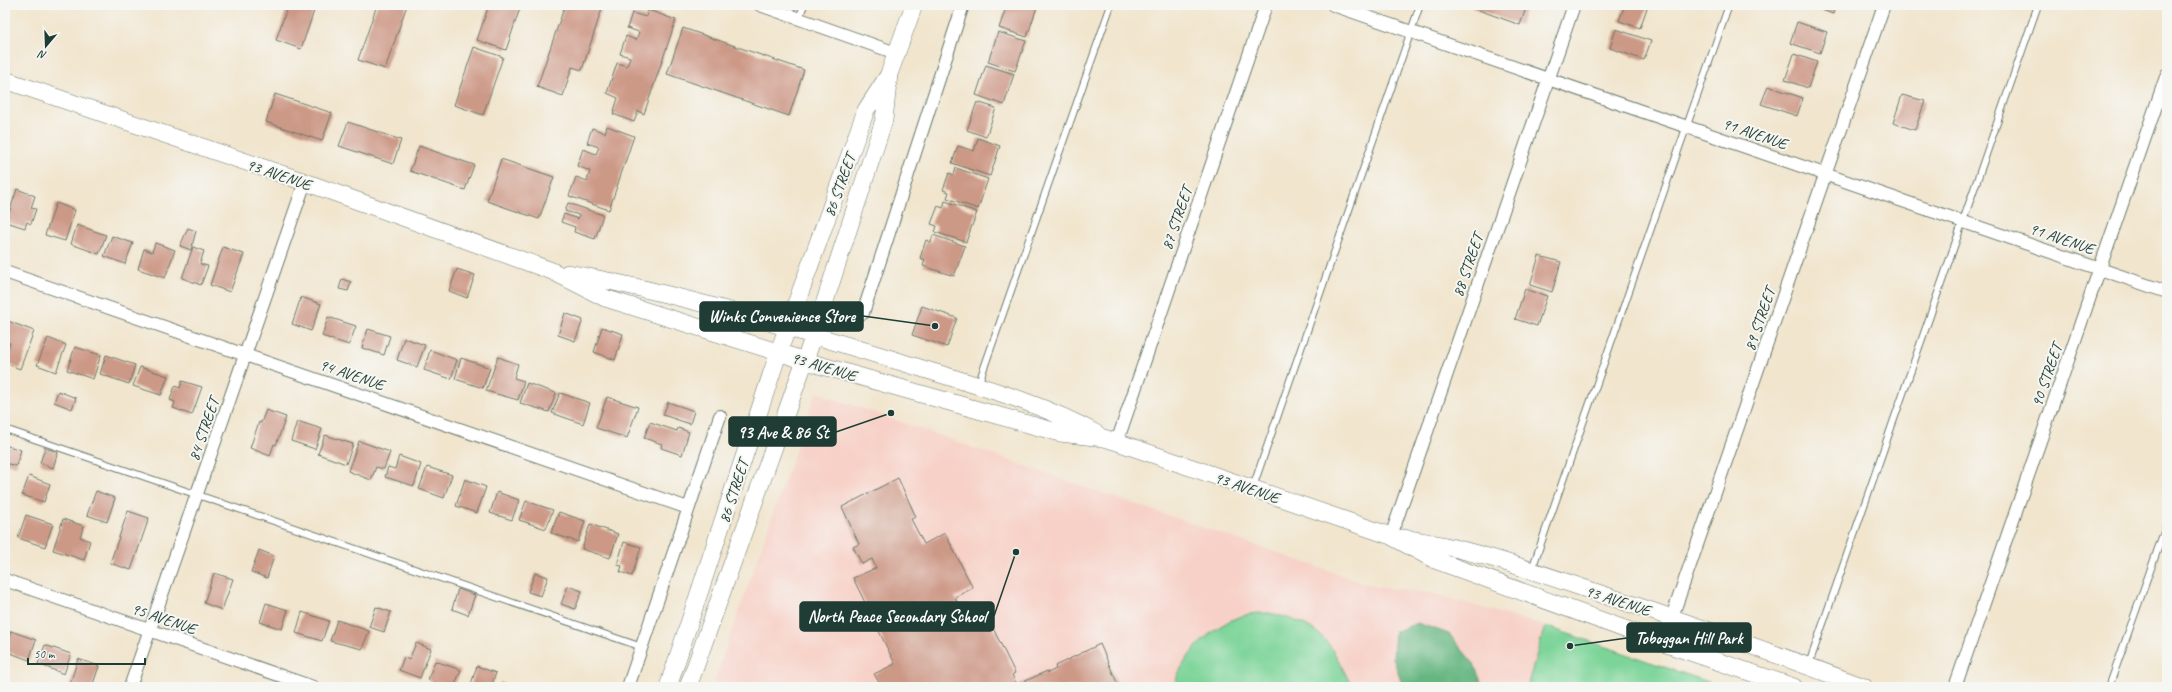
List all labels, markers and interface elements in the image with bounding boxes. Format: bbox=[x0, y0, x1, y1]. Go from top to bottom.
north arrow bbox=[26, 26, 66, 66]
text: N bbox=[35, 47, 48, 63]
street label: 91 AVENUE bbox=[1720, 114, 1792, 155]
street label: 86 STREET bbox=[819, 148, 862, 220]
street label: 93 AVENUE bbox=[244, 155, 316, 196]
street label: 87 STREET bbox=[1157, 181, 1198, 253]
street label: 91 AVENUE bbox=[2027, 219, 2099, 260]
street label: 88 STREET bbox=[1448, 228, 1489, 300]
street label: 89 STREET bbox=[1740, 282, 1781, 354]
callout: Winks Convenience Store bbox=[700, 302, 863, 331]
text: Winks Convenience Store bbox=[709, 306, 857, 327]
street label: 90 STREET bbox=[2027, 338, 2068, 410]
street label: 93 AVENUE bbox=[789, 348, 861, 387]
street label: 94 AVENUE bbox=[317, 355, 389, 396]
street label: 84 STREET bbox=[184, 392, 225, 464]
callout: 93 Ave & 86 St bbox=[729, 417, 836, 446]
text: 93 Ave & 86 St bbox=[737, 422, 831, 443]
street label: 86 STREET bbox=[714, 454, 755, 526]
street label: 93 AVENUE bbox=[1212, 468, 1284, 509]
street label: 93 AVENUE bbox=[1583, 581, 1655, 622]
street label: 95 AVENUE bbox=[129, 599, 201, 640]
callout: North Peace Secondary School bbox=[800, 602, 994, 631]
text: North Peace Secondary School bbox=[808, 606, 989, 627]
callout: Toboggan Hill Park bbox=[1627, 623, 1751, 652]
text: Toboggan Hill Park bbox=[1635, 628, 1744, 649]
scale bar bbox=[28, 640, 145, 666]
text: 50 m bbox=[34, 646, 56, 662]

